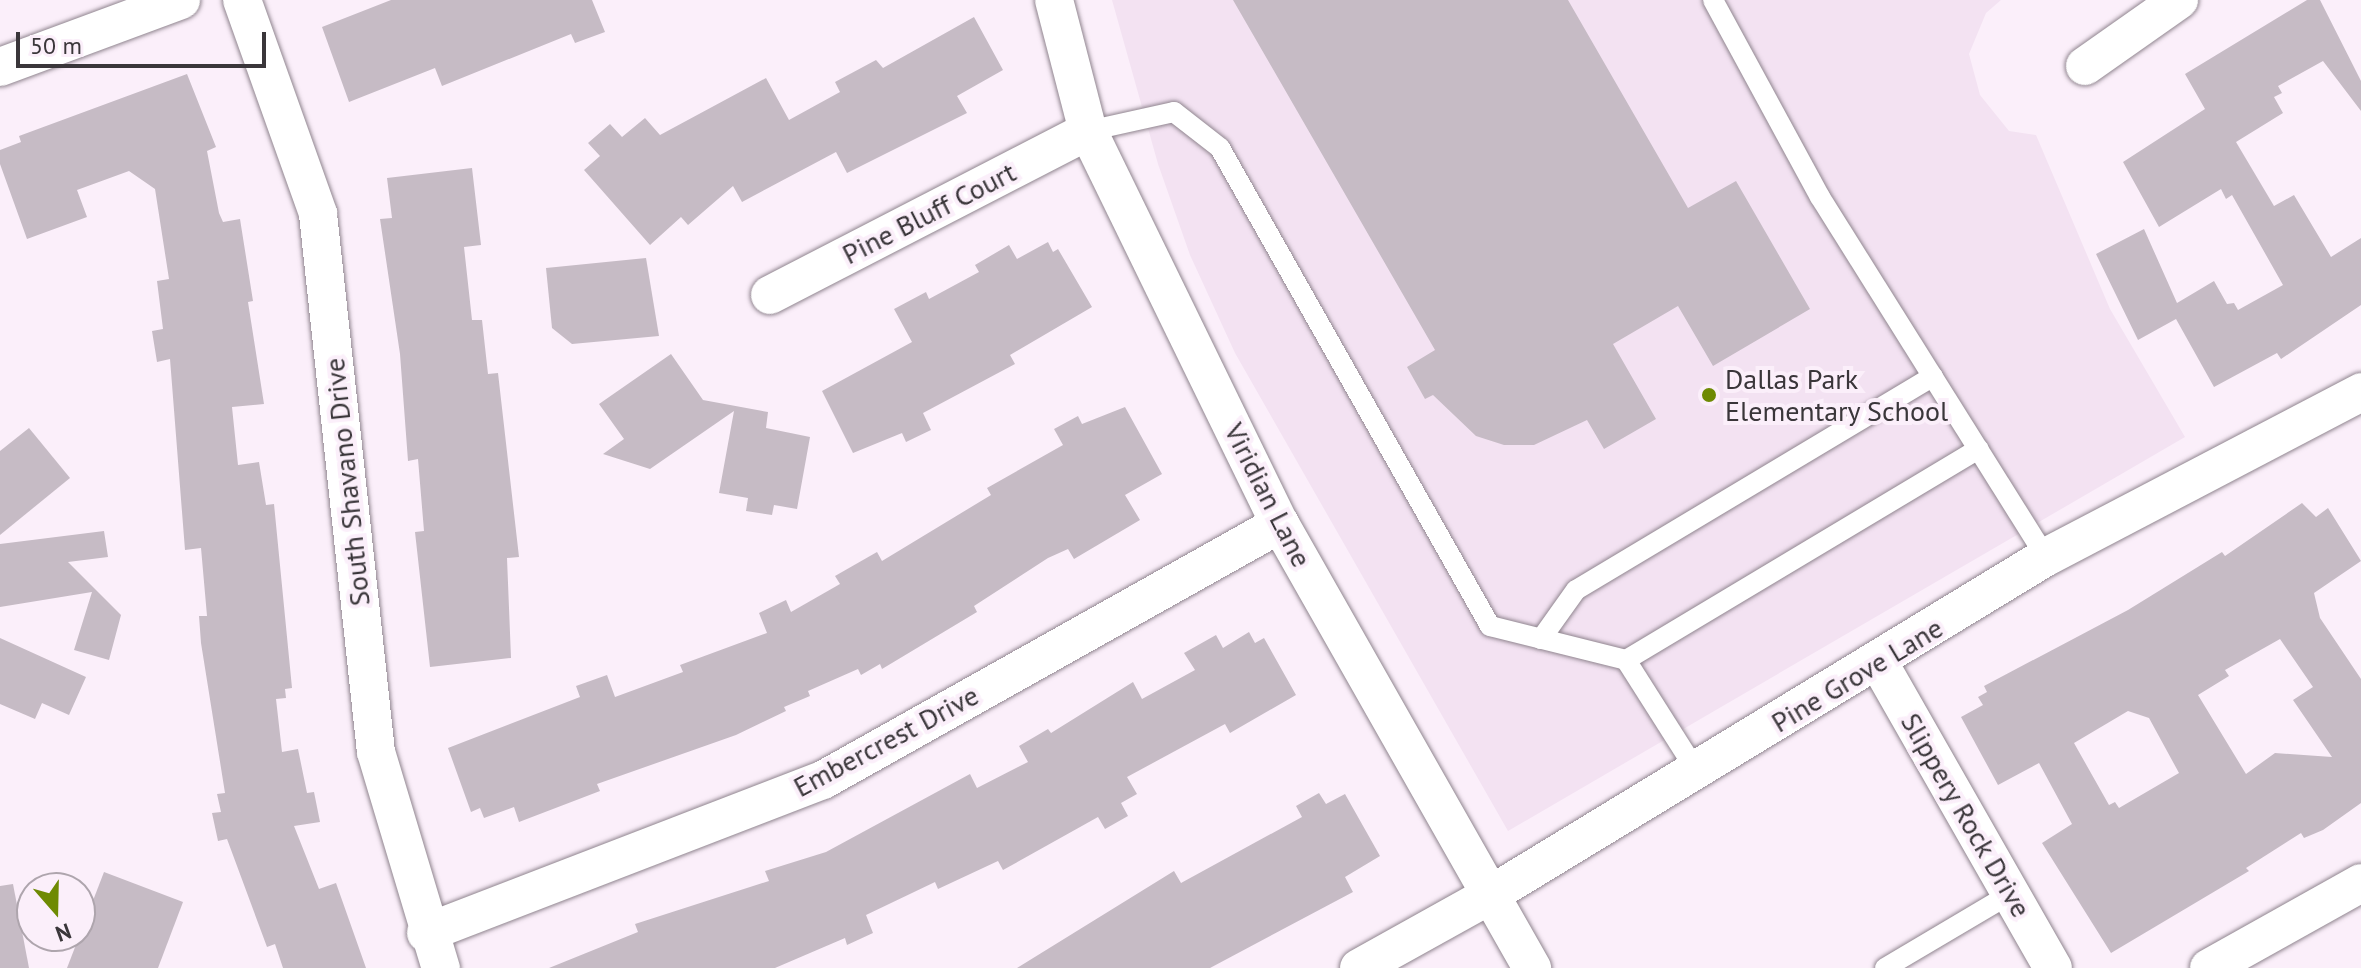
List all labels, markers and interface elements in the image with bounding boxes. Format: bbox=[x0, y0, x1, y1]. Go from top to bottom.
scale bar bbox=[20, 16, 270, 66]
text: 50 m bbox=[30, 30, 82, 61]
street label: Pine Bluff Court bbox=[837, 155, 1021, 271]
street label: South Shavano Drive bbox=[317, 356, 377, 608]
place label: Dallas Park Elementary School bbox=[1725, 362, 1949, 428]
marker: Dallas Park Elementary School bbox=[1700, 386, 1718, 404]
street label: Viridian Lane bbox=[1217, 417, 1319, 573]
street label: Pine Grove Lane bbox=[1765, 611, 1949, 739]
street label: Embercrest Drive bbox=[788, 678, 984, 804]
street label: Slippery Rock Drive bbox=[1894, 706, 2038, 924]
north arrow bbox=[16, 872, 96, 952]
text: N bbox=[52, 917, 75, 948]

